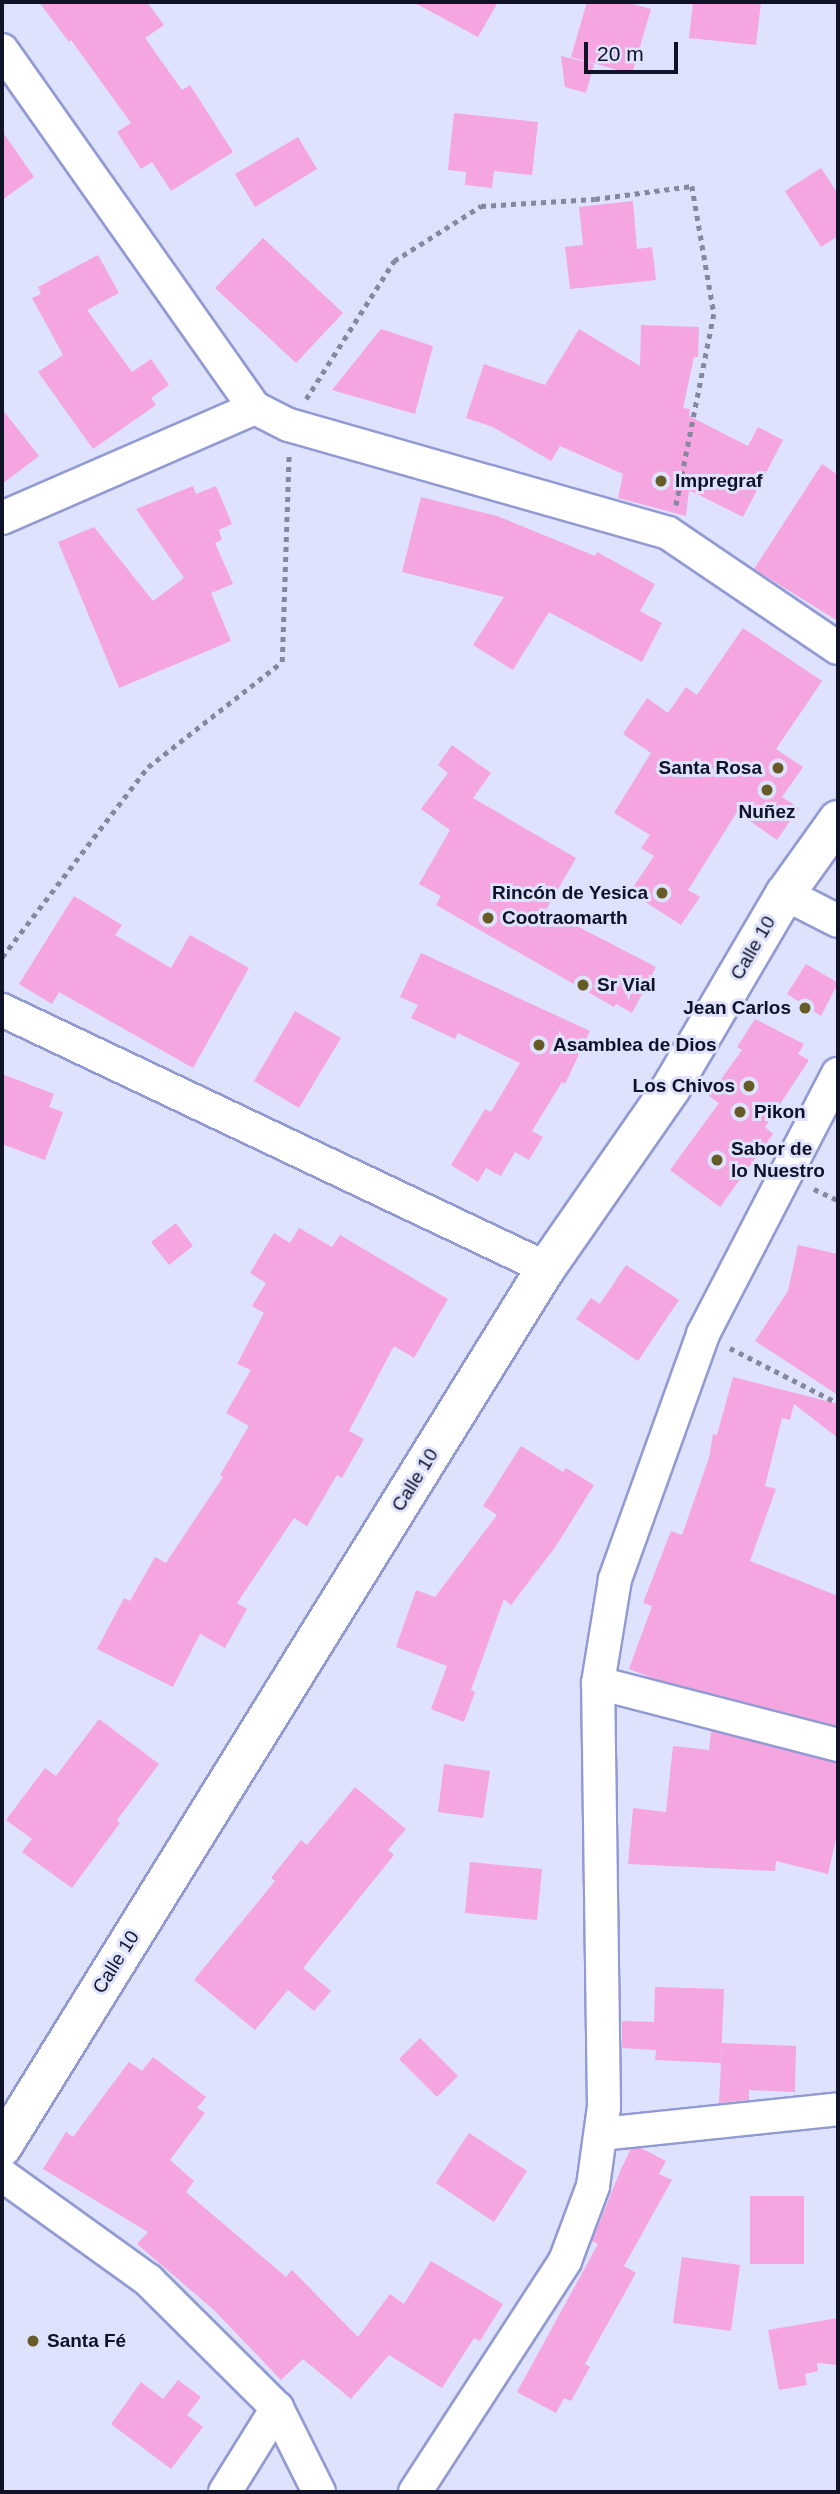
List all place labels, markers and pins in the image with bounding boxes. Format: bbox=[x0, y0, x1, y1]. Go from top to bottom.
place label: Impregraf bbox=[675, 470, 763, 492]
marker: Impregraf bbox=[653, 473, 669, 489]
place label: Santa Rosa bbox=[659, 757, 762, 779]
marker: Santa Rosa bbox=[768, 758, 788, 778]
marker: Nuñez bbox=[759, 782, 775, 798]
place label: Nuñez bbox=[738, 801, 796, 823]
place label: Rincón de Yesica bbox=[492, 882, 648, 904]
marker: Rincón de Yesica bbox=[654, 885, 670, 901]
place label: Cootraomarth bbox=[502, 907, 628, 929]
marker: Cootraomarth bbox=[480, 910, 496, 926]
place label: Sr Vial bbox=[597, 974, 656, 996]
marker: Sr Vial bbox=[575, 977, 591, 993]
place label: Jean Carlos bbox=[683, 997, 791, 1019]
marker: Jean Carlos bbox=[797, 1000, 813, 1016]
place label: Asamblea de Dios bbox=[553, 1034, 717, 1056]
marker: Asamblea de Dios bbox=[531, 1037, 547, 1053]
place label: Los Chivos bbox=[633, 1075, 735, 1097]
marker: Los Chivos bbox=[741, 1078, 757, 1094]
place label: Pikon bbox=[754, 1101, 806, 1123]
marker: Pikon bbox=[732, 1104, 748, 1120]
place label: Sabor de lo Nuestro bbox=[731, 1138, 825, 1182]
marker: Sabor de lo Nuestro bbox=[709, 1152, 725, 1168]
place label: Santa Fé bbox=[47, 2330, 126, 2352]
marker: Santa Fé bbox=[25, 2333, 41, 2349]

